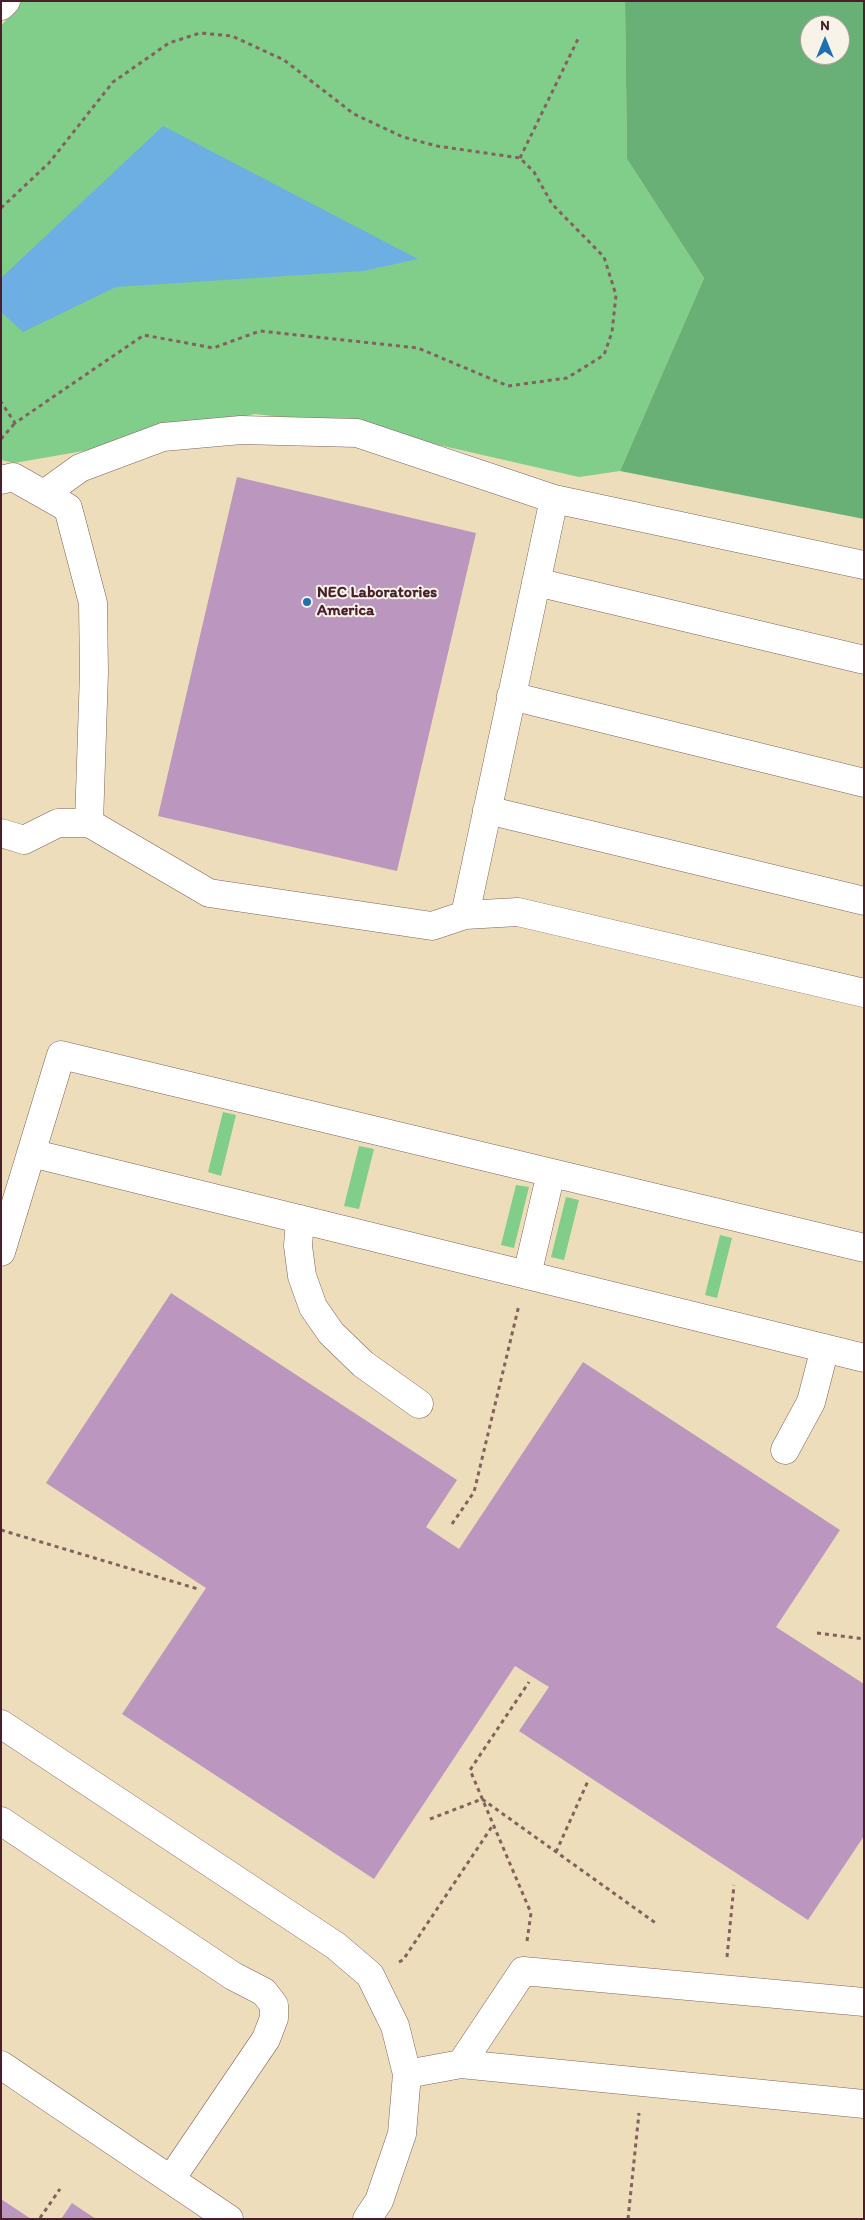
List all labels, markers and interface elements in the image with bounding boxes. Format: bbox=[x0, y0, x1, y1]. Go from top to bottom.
north arrow bbox=[800, 15, 850, 65]
text: N bbox=[820, 17, 830, 34]
place label: NEC Laboratories America bbox=[317, 583, 437, 621]
marker: NEC Laboratories America bbox=[301, 596, 313, 608]

